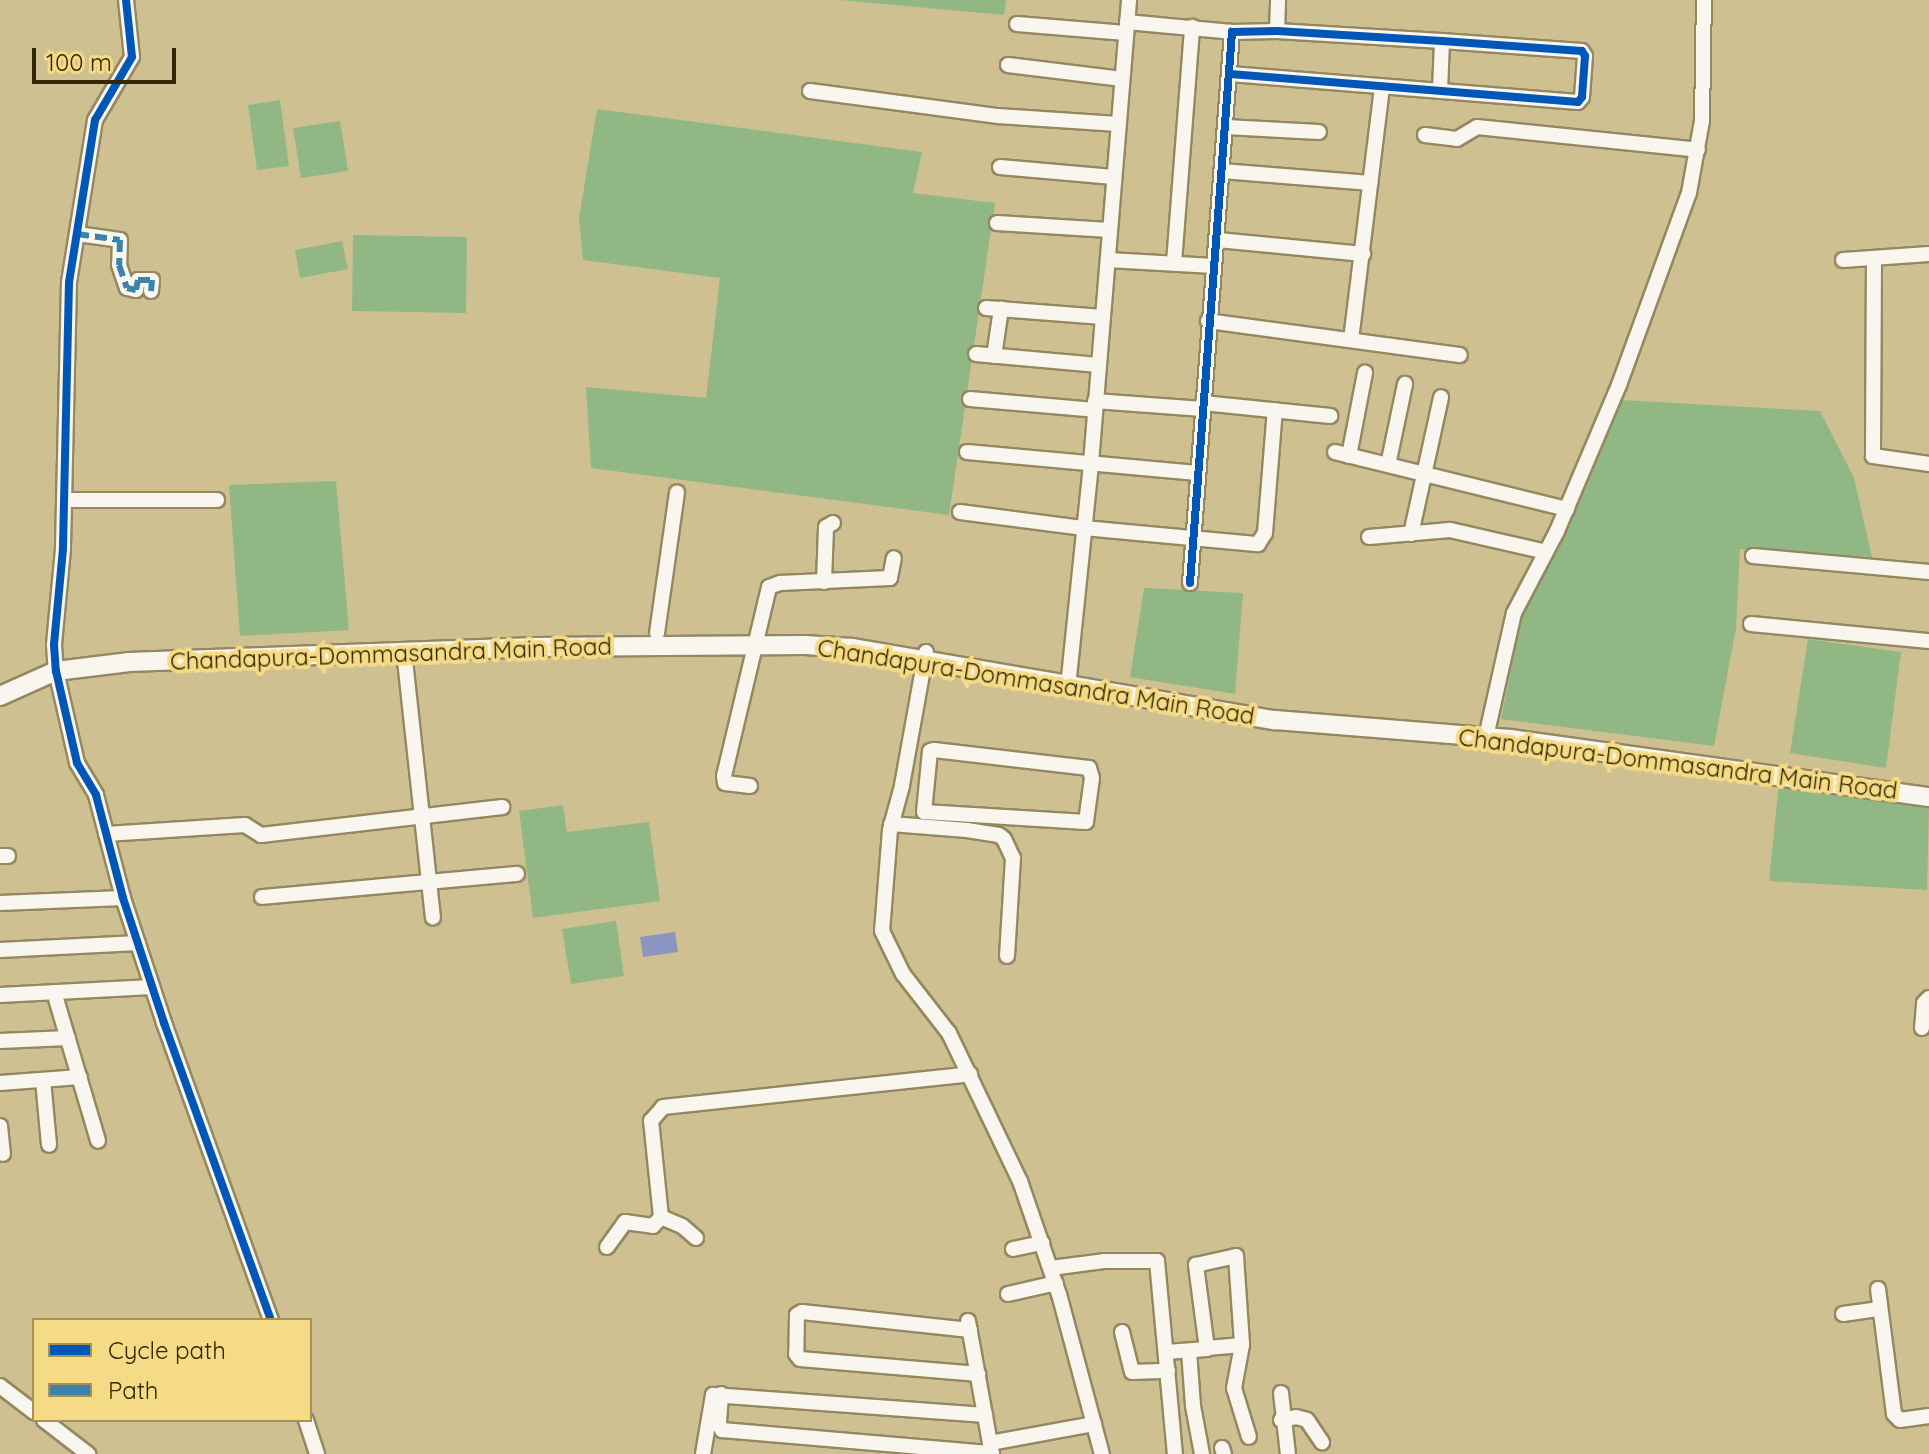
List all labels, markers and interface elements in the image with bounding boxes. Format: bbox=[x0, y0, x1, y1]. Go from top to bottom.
scale bar bbox=[36, 32, 180, 82]
text: 100 m bbox=[46, 47, 112, 77]
street label: Chandapura-Dommasandra Main Road bbox=[170, 632, 612, 676]
street label: Chandapura-Dommasandra Main Road bbox=[815, 633, 1257, 731]
street label: Chandapura-Dommasandra Main Road bbox=[1457, 723, 1899, 805]
legend bbox=[32, 1318, 312, 1422]
text: Cycle path bbox=[108, 1335, 226, 1365]
text: Path bbox=[108, 1375, 159, 1405]

